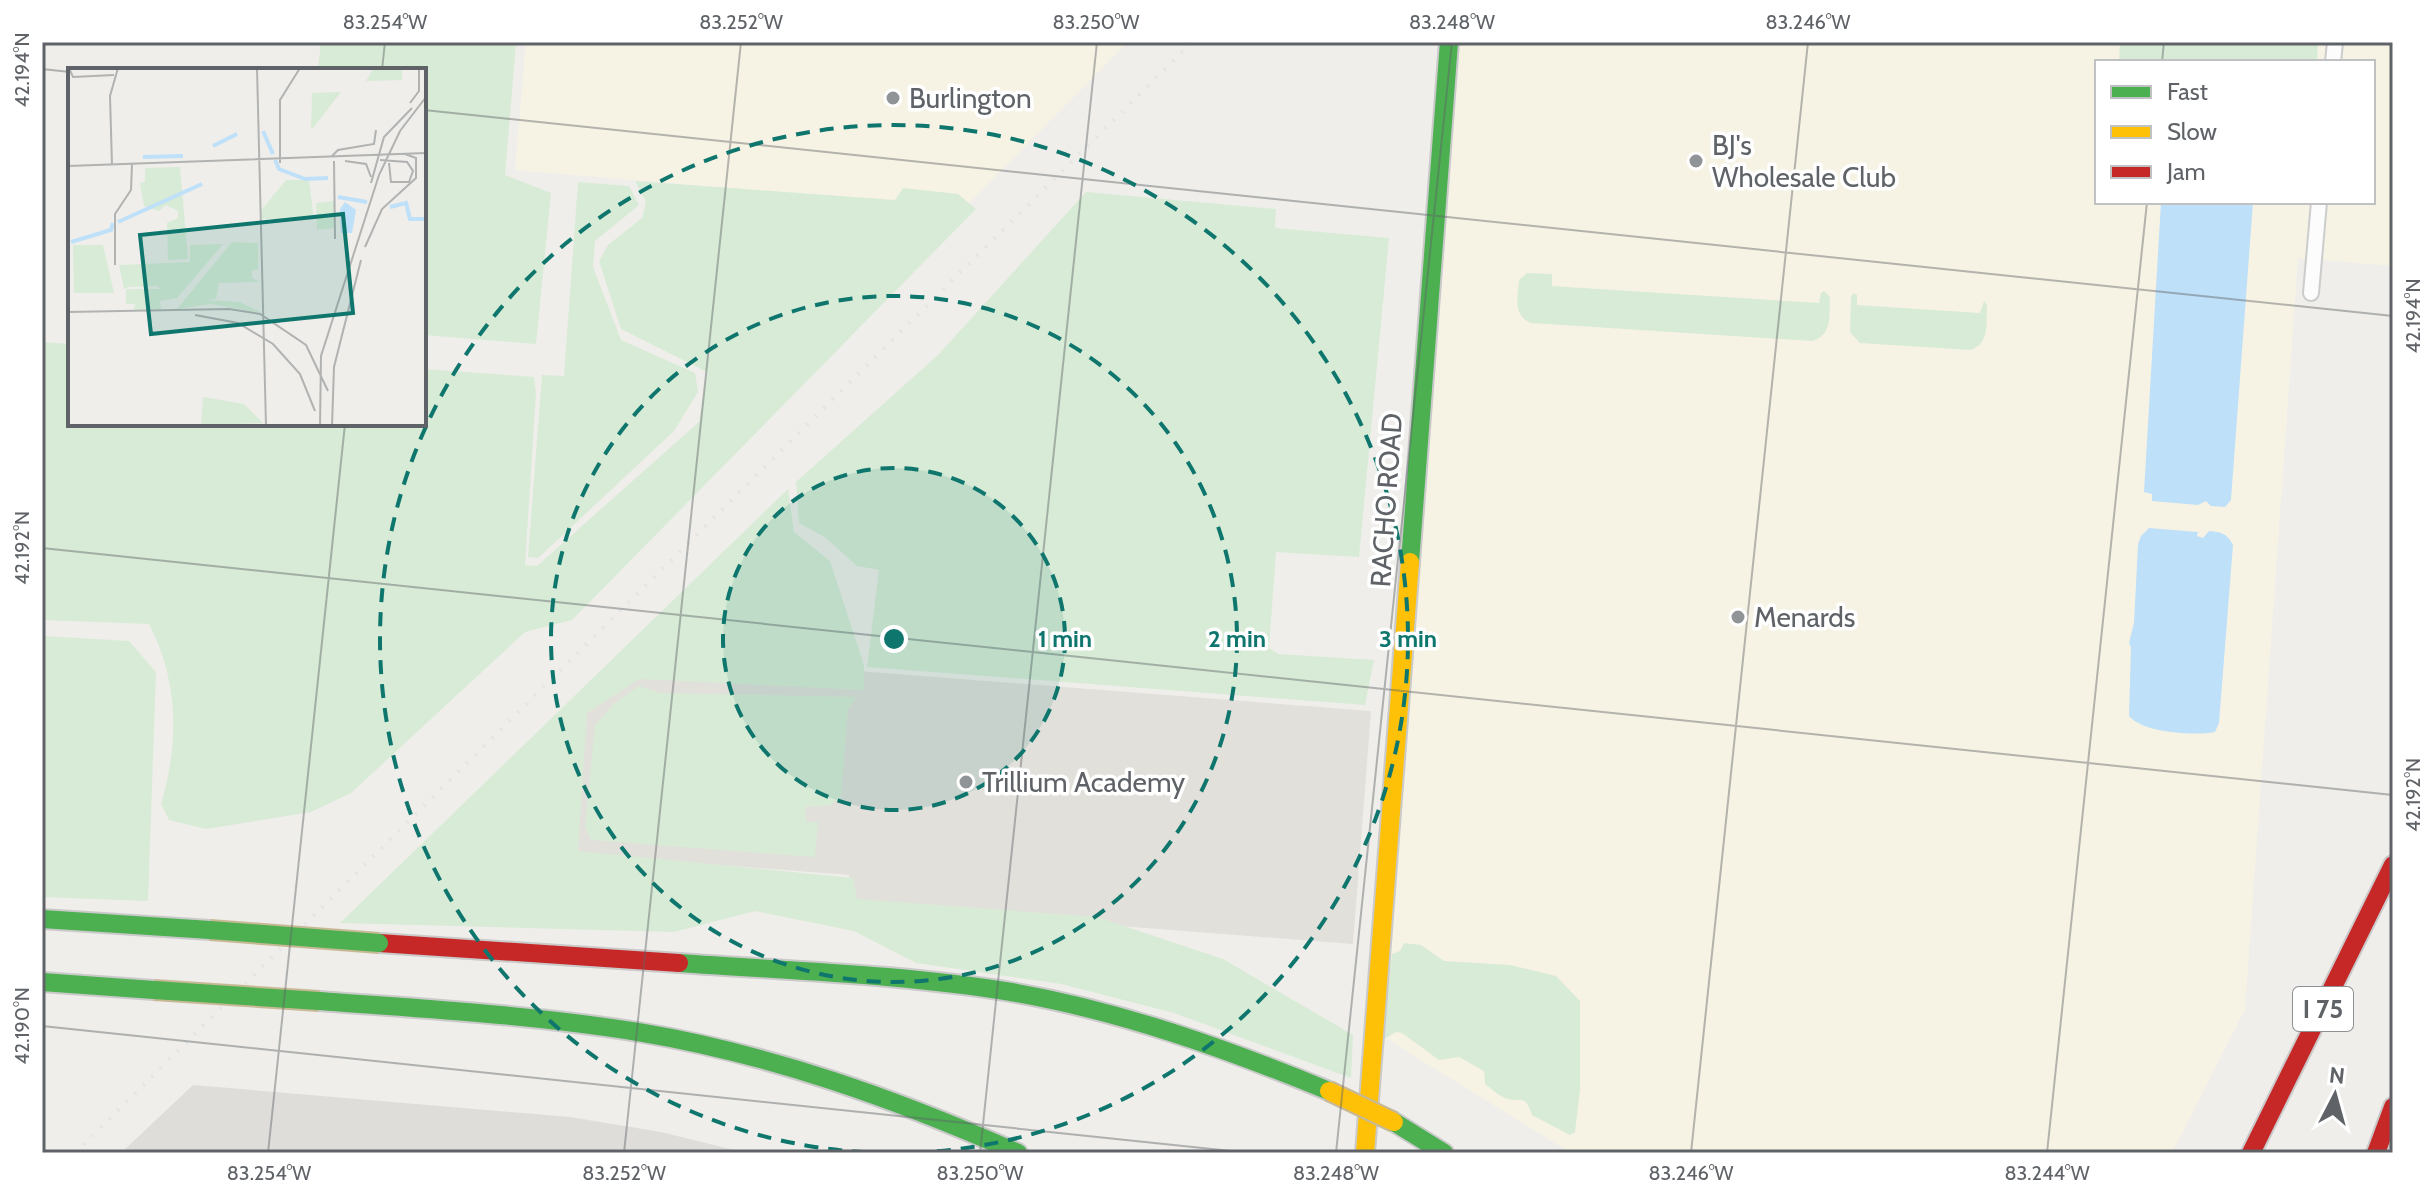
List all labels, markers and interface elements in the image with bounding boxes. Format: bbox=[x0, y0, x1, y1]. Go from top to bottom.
text: 83.254°W bbox=[343, 10, 427, 34]
text: 83.252°W bbox=[699, 10, 783, 34]
text: 83.250°W bbox=[1052, 10, 1140, 34]
text: 83.248°W bbox=[1409, 10, 1495, 34]
text: 83.246°W bbox=[1765, 10, 1851, 34]
text: 42.194°N bbox=[10, 32, 34, 108]
legend bbox=[2095, 60, 2375, 204]
inset map bbox=[68, 68, 426, 426]
text: Fast bbox=[2167, 77, 2208, 106]
place label: Burlington bbox=[909, 81, 1032, 115]
marker: Burlington bbox=[884, 89, 902, 107]
text: Slow bbox=[2167, 117, 2217, 146]
place label: BJ's Wholesale Club bbox=[1712, 128, 1896, 194]
marker: BJ's Wholesale Club bbox=[1687, 152, 1705, 170]
text: Jam bbox=[2166, 157, 2205, 186]
text: 42.194°N bbox=[2401, 278, 2425, 354]
street label: RACHO ROAD bbox=[1363, 412, 1409, 588]
text: 42.192°N bbox=[10, 511, 34, 585]
place label: Menards bbox=[1754, 600, 1855, 634]
marker: Menards bbox=[1729, 608, 1747, 626]
text: 1 min bbox=[1038, 624, 1092, 653]
text: 2 min bbox=[1208, 624, 1266, 653]
text: 3 min bbox=[1379, 624, 1437, 653]
centre of rings bbox=[880, 625, 908, 653]
text: 42.192°N bbox=[2401, 758, 2425, 832]
place label: Trillium Academy bbox=[982, 765, 1185, 799]
marker: Trillium Academy bbox=[957, 773, 975, 791]
text: 42.190°N bbox=[10, 987, 34, 1065]
road number: I 75 bbox=[2293, 987, 2353, 1031]
north arrow bbox=[2295, 1055, 2375, 1135]
text: N bbox=[2328, 1061, 2346, 1090]
text: 83.254°W bbox=[227, 1161, 311, 1185]
text: 83.252°W bbox=[582, 1161, 666, 1185]
text: 83.250°W bbox=[936, 1161, 1024, 1185]
text: 83.248°W bbox=[1293, 1161, 1379, 1185]
text: 83.246°W bbox=[1648, 1161, 1734, 1185]
text: 83.244°W bbox=[2004, 1161, 2090, 1185]

